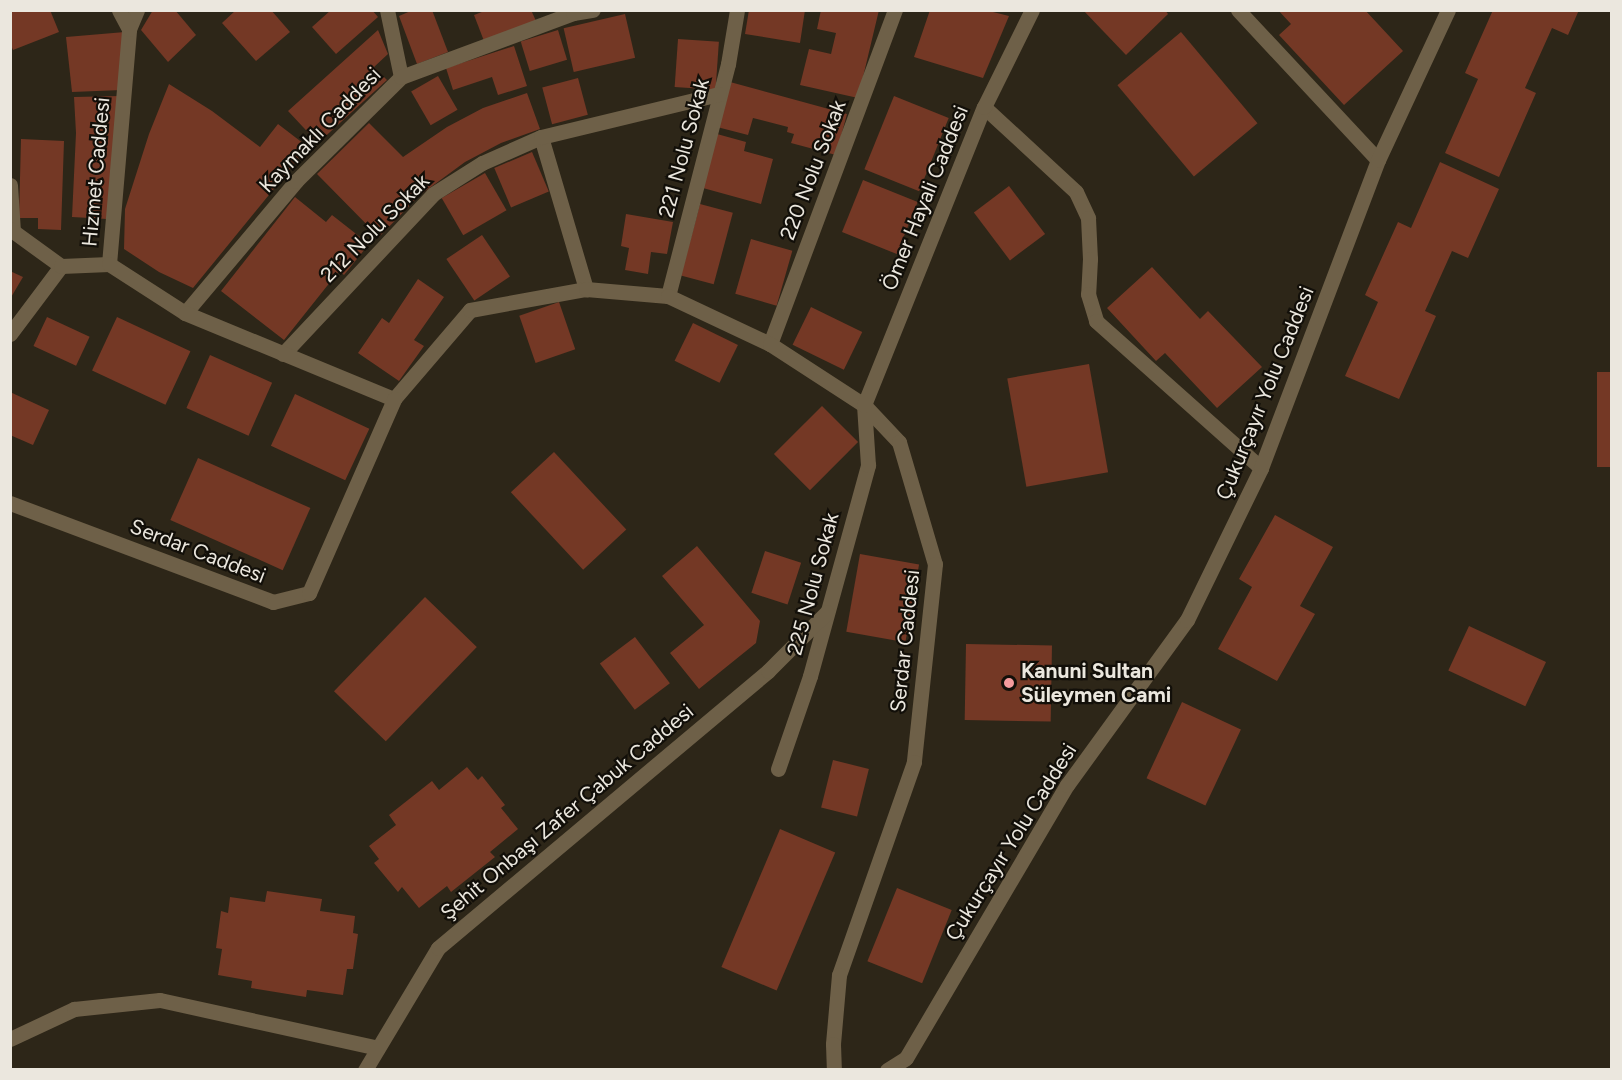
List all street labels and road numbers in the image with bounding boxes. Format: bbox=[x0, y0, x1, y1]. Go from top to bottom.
street label: Kaymaklı Caddesi bbox=[254, 62, 386, 198]
street label: 221 Nolu Sokak bbox=[653, 76, 715, 220]
street label: Hizmet Caddesi bbox=[77, 96, 115, 248]
street label: 220 Nolu Sokak bbox=[775, 96, 851, 244]
street label: Ömer Hayali Caddesi bbox=[876, 102, 974, 294]
street label: 212 Nolu Sokak bbox=[315, 168, 435, 288]
street label: Çukurçayır Yolu Caddesi bbox=[1211, 283, 1319, 503]
street label: 225 Nolu Sokak bbox=[782, 510, 844, 658]
street label: Serdar Caddesi bbox=[127, 514, 269, 588]
street label: Serdar Caddesi bbox=[885, 568, 925, 714]
street label: Şehit Onbaşı Zafer Çabuk Caddesi bbox=[435, 699, 699, 925]
street label: Çukurçayır Yolu Caddesi bbox=[940, 739, 1082, 945]

